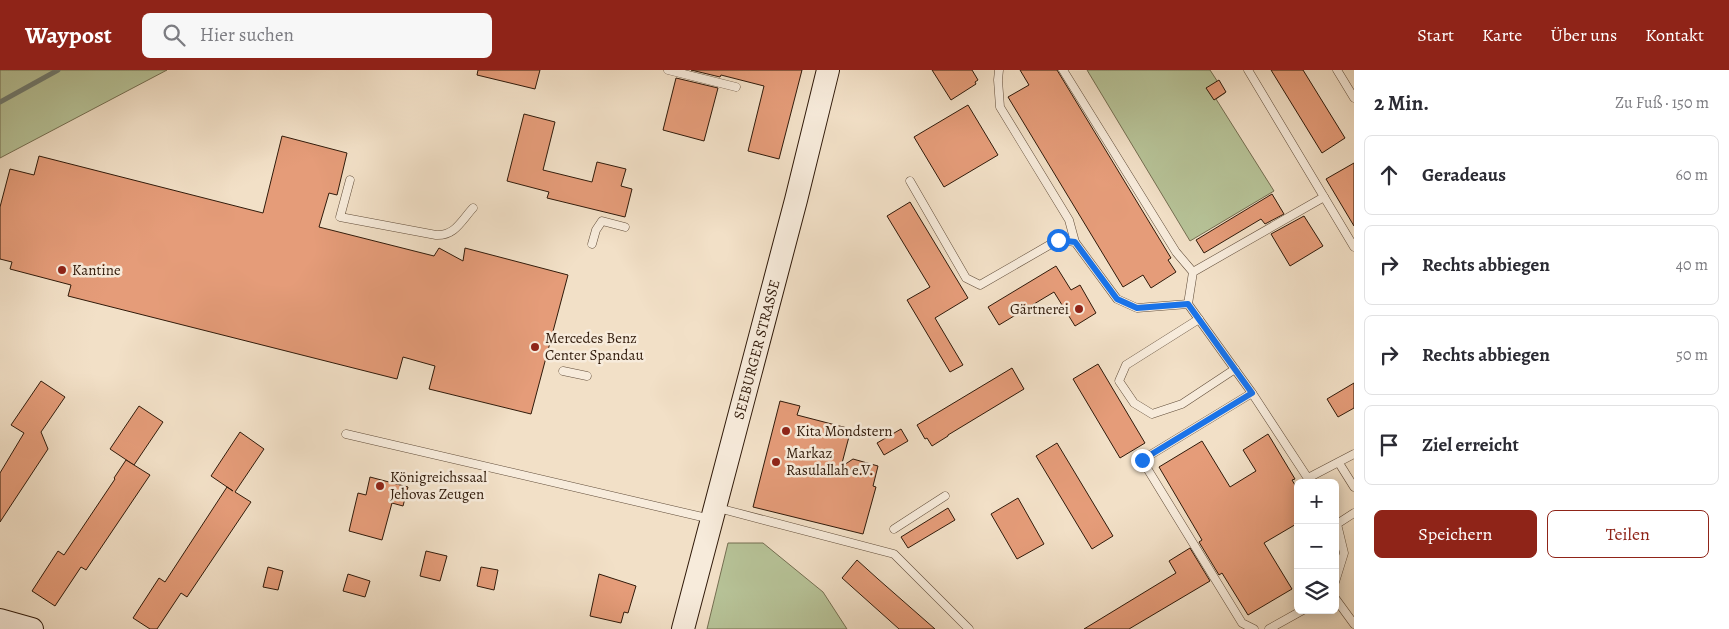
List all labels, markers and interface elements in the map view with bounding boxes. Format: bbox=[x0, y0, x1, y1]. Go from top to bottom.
search box bbox=[142, 13, 492, 58]
text: Waypost bbox=[25, 19, 112, 51]
icon: search bbox=[160, 21, 188, 49]
text: Hier suchen bbox=[200, 22, 294, 48]
text: Start bbox=[1417, 23, 1454, 47]
text: Karte bbox=[1482, 23, 1522, 47]
text: Über uns bbox=[1550, 23, 1617, 47]
text: Kontakt bbox=[1645, 23, 1704, 47]
text: 2 Min. bbox=[1374, 89, 1429, 117]
text: Zu Fuß · 150 m bbox=[1615, 92, 1709, 114]
icon: ahead bbox=[1375, 161, 1403, 189]
text: Geradeaus bbox=[1422, 162, 1506, 188]
text: 60 m bbox=[1676, 164, 1708, 186]
route start bbox=[1047, 229, 1070, 252]
icon: right bbox=[1375, 251, 1403, 279]
text: Rechts abbiegen bbox=[1422, 252, 1550, 278]
text: 40 m bbox=[1676, 254, 1708, 276]
place label: Kantine bbox=[72, 260, 121, 280]
marker: Kantine bbox=[56, 264, 68, 276]
street label: SEEBURGER STRASSE bbox=[729, 277, 785, 422]
place label: Gärtnerei bbox=[1010, 299, 1069, 319]
marker: Gärtnerei bbox=[1073, 303, 1085, 315]
place label: Mercedes Benz Center Spandau bbox=[545, 328, 645, 365]
marker: Mercedes Benz Center Spandau bbox=[529, 341, 541, 353]
icon: right bbox=[1375, 341, 1403, 369]
text: Rechts abbiegen bbox=[1422, 342, 1550, 368]
text: 50 m bbox=[1676, 344, 1708, 366]
place label: Kita Mondstern bbox=[796, 421, 892, 441]
marker: Kita Mondstern bbox=[780, 425, 792, 437]
icon: arrive bbox=[1375, 431, 1403, 459]
text: Ziel erreicht bbox=[1422, 432, 1519, 458]
place label: Markaz Rasulallah e.V. bbox=[786, 443, 874, 480]
route end bbox=[1131, 449, 1154, 472]
marker: Markaz Rasulallah e.V. bbox=[770, 456, 782, 468]
place label: Königreichssaal Jehovas Zeugen bbox=[390, 467, 487, 504]
map controls bbox=[1294, 479, 1339, 614]
button: + bbox=[1294, 479, 1339, 524]
marker: Königreichssaal Jehovas Zeugen bbox=[374, 480, 386, 492]
button: Speichern bbox=[1374, 510, 1537, 558]
button: Teilen bbox=[1547, 510, 1709, 558]
button: − bbox=[1294, 524, 1339, 569]
button: layers bbox=[1294, 569, 1339, 614]

